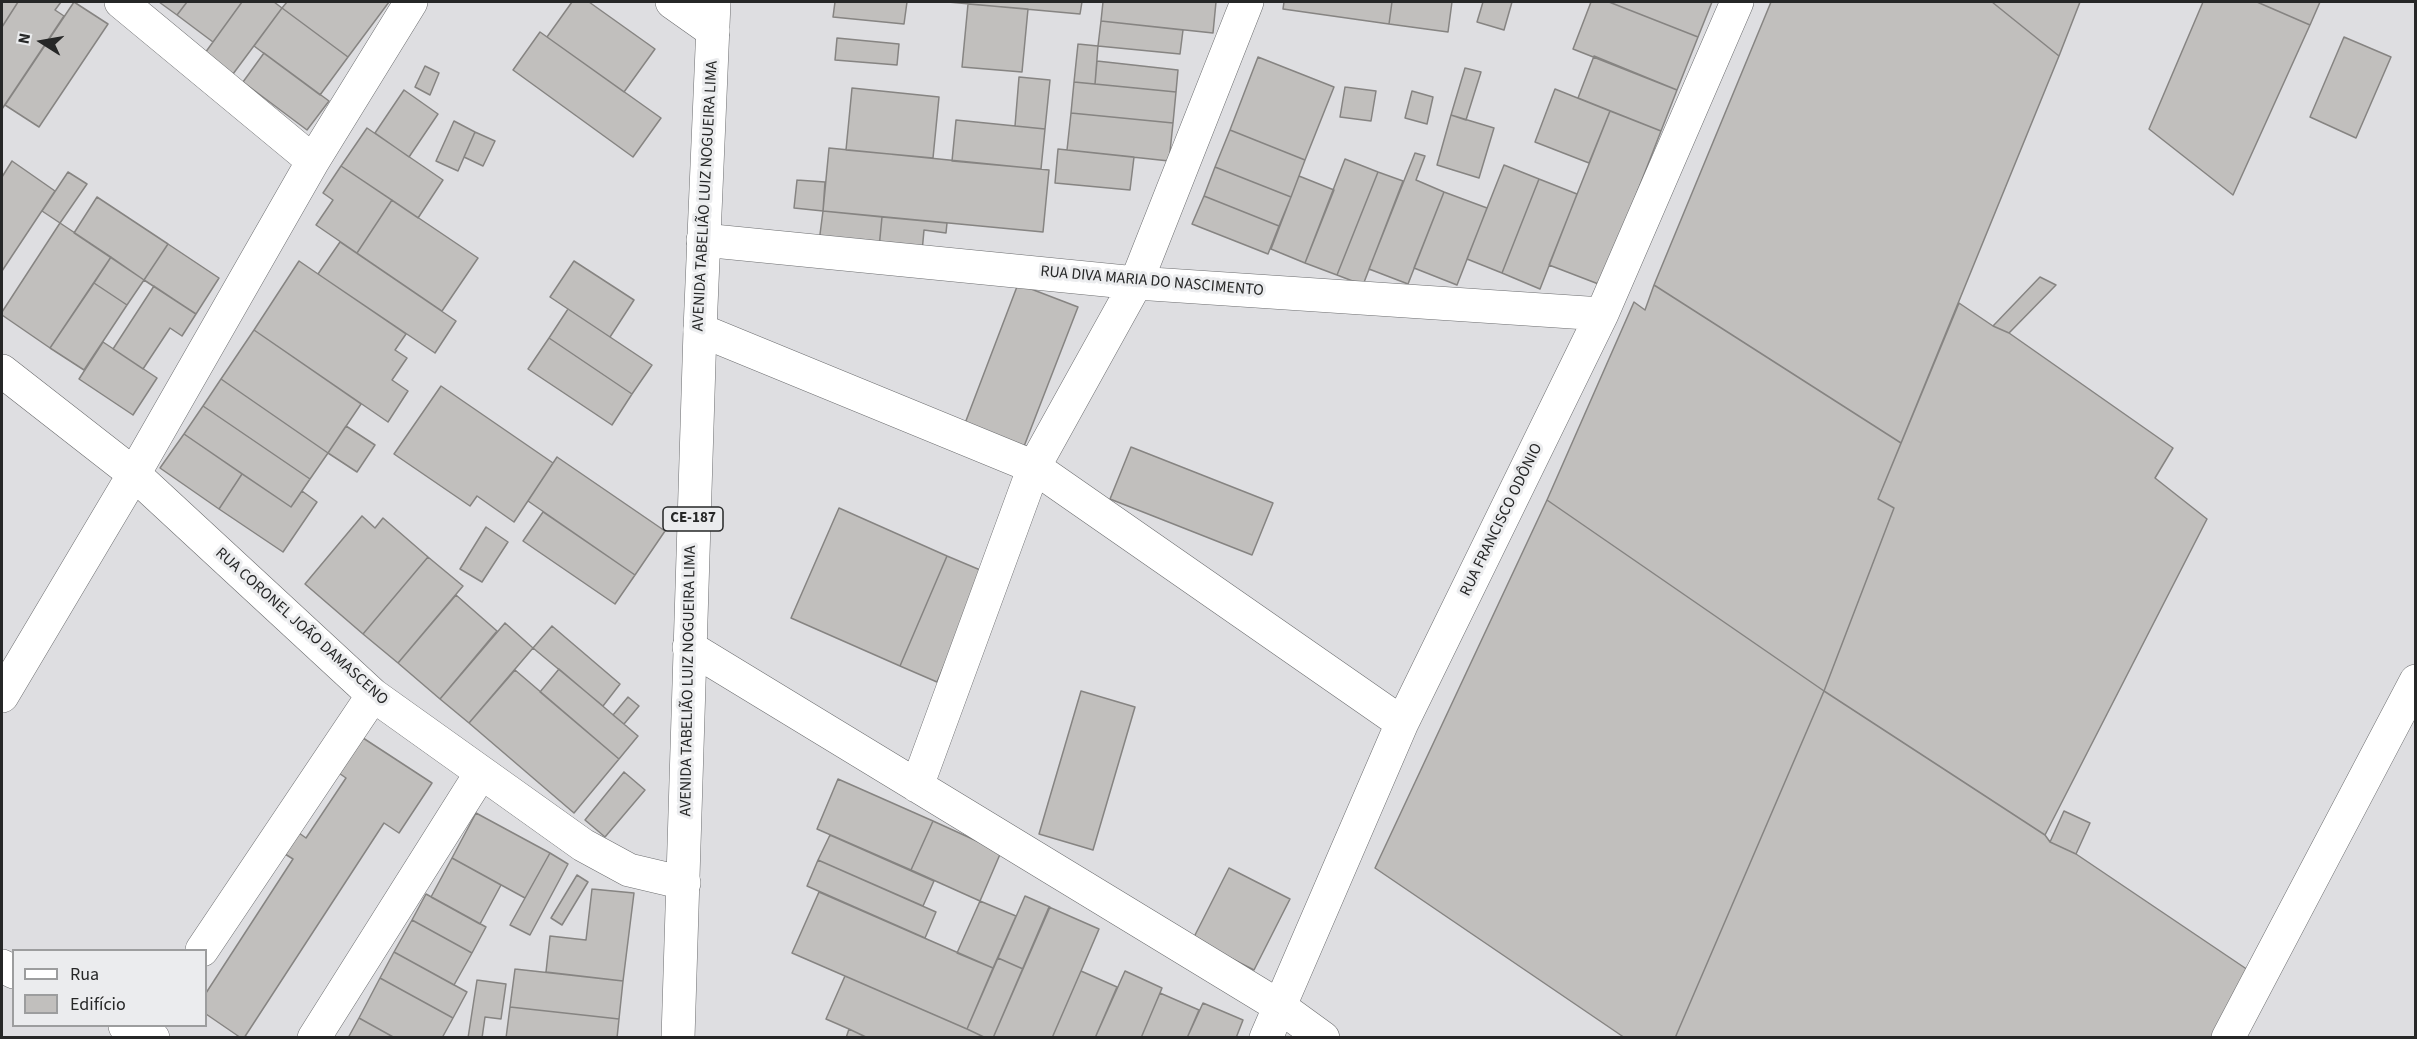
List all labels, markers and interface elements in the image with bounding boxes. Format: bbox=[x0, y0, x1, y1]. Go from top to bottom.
north arrow bbox=[12, 12, 72, 72]
text: N bbox=[13, 31, 36, 46]
street label: AVENIDA TABELIÃO LUIZ NOGUEIRA LIMA bbox=[689, 60, 723, 332]
street label: RUA DIVA MARIA DO NASCIMENTO bbox=[1039, 263, 1265, 301]
street label: RUA FRANCISCO ODÔNIO bbox=[1457, 440, 1547, 600]
road number: CE-187 bbox=[663, 507, 723, 531]
street label: RUA CORONEL JOÃO DAMASCENO bbox=[211, 544, 391, 710]
street label: AVENIDA TABELIÃO LUIZ NOGUEIRA LIMA bbox=[677, 545, 701, 817]
legend bbox=[12, 949, 207, 1027]
text: Rua bbox=[70, 962, 99, 987]
text: Edifício bbox=[70, 992, 126, 1017]

